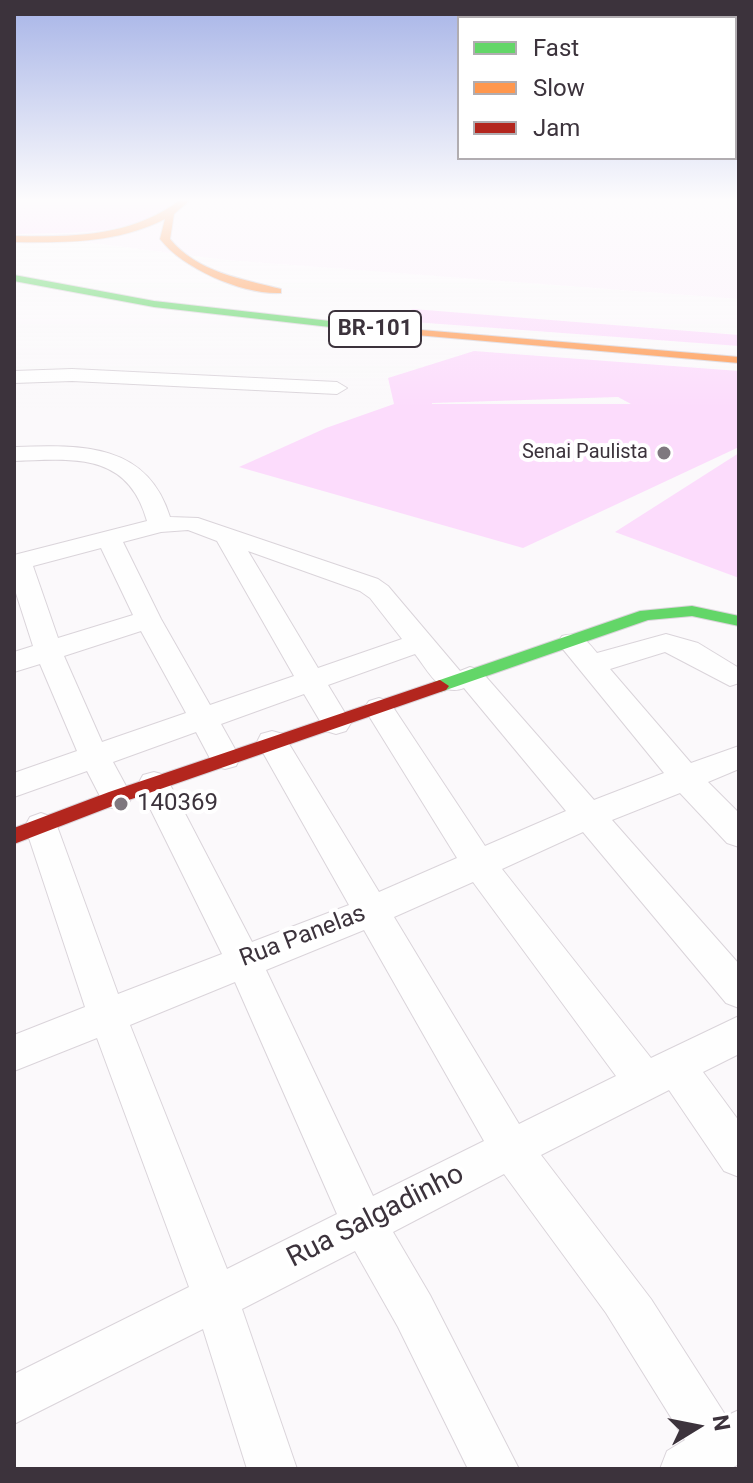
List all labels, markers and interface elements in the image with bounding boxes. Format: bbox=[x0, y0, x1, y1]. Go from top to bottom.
legend bbox=[457, 16, 737, 160]
text: Fast bbox=[533, 34, 579, 62]
text: Slow bbox=[533, 74, 585, 102]
text: Jam bbox=[533, 114, 580, 142]
road number: BR-101 bbox=[329, 311, 421, 347]
place label: Senai Paulista bbox=[522, 441, 648, 465]
marker: Senai Paulista bbox=[655, 444, 673, 462]
place label: 140369 bbox=[137, 790, 218, 818]
marker: 140369 bbox=[112, 795, 130, 813]
street label: Rua Panelas bbox=[236, 900, 370, 974]
street label: Rua Salgadinho bbox=[282, 1158, 470, 1276]
north arrow bbox=[657, 1387, 737, 1467]
text: N bbox=[707, 1413, 735, 1433]

